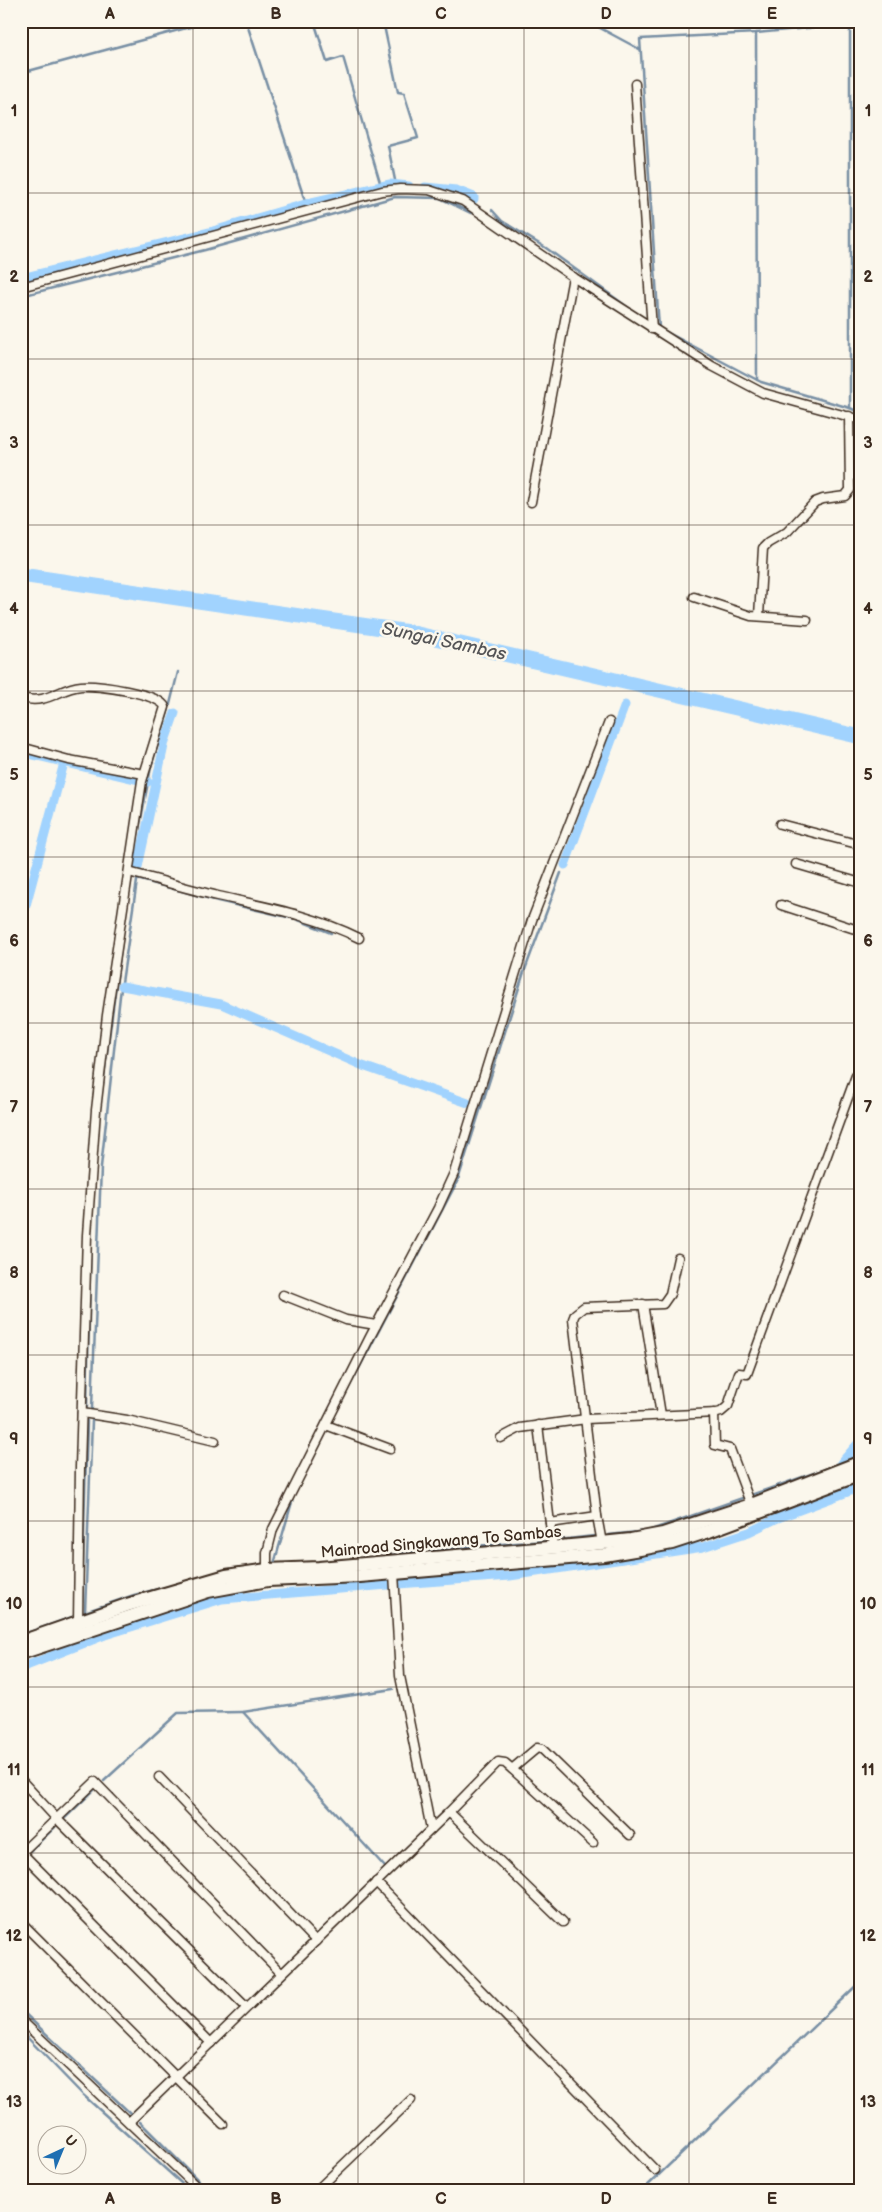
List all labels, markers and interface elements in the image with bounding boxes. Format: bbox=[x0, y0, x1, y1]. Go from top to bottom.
text: A bbox=[104, 5, 115, 24]
text: B bbox=[270, 5, 282, 24]
text: C bbox=[435, 5, 447, 24]
text: D bbox=[600, 5, 612, 24]
text: E bbox=[767, 5, 777, 24]
text: 1 bbox=[11, 102, 17, 121]
text: 1 bbox=[865, 102, 871, 121]
text: 2 bbox=[9, 268, 19, 287]
text: 2 bbox=[863, 268, 873, 287]
text: 3 bbox=[9, 434, 19, 453]
text: 3 bbox=[863, 434, 873, 453]
text: 4 bbox=[9, 600, 19, 619]
text: 4 bbox=[863, 600, 873, 619]
water label: Sungai Sambas bbox=[380, 618, 508, 665]
text: 5 bbox=[9, 766, 19, 785]
text: 5 bbox=[863, 766, 873, 785]
text: 6 bbox=[9, 932, 19, 951]
text: 6 bbox=[863, 932, 873, 951]
text: 7 bbox=[10, 1098, 19, 1117]
text: 7 bbox=[864, 1098, 873, 1117]
text: 8 bbox=[9, 1264, 19, 1283]
text: 8 bbox=[863, 1264, 873, 1283]
text: 9 bbox=[9, 1430, 19, 1449]
text: 9 bbox=[863, 1430, 873, 1449]
street label: Mainroad Singkawang To Sambas bbox=[320, 1522, 562, 1562]
text: 10 bbox=[6, 1595, 22, 1614]
text: 10 bbox=[860, 1595, 876, 1614]
text: 11 bbox=[7, 1761, 21, 1780]
text: 11 bbox=[861, 1761, 875, 1780]
text: 12 bbox=[6, 1927, 23, 1946]
text: 12 bbox=[860, 1927, 877, 1946]
text: 13 bbox=[6, 2093, 22, 2112]
text: 13 bbox=[860, 2093, 876, 2112]
north arrow bbox=[38, 2124, 88, 2174]
text: U bbox=[61, 2131, 80, 2151]
text: A bbox=[104, 2190, 115, 2209]
text: B bbox=[270, 2190, 282, 2209]
text: C bbox=[435, 2190, 447, 2209]
text: D bbox=[600, 2190, 612, 2209]
text: E bbox=[767, 2190, 777, 2209]

